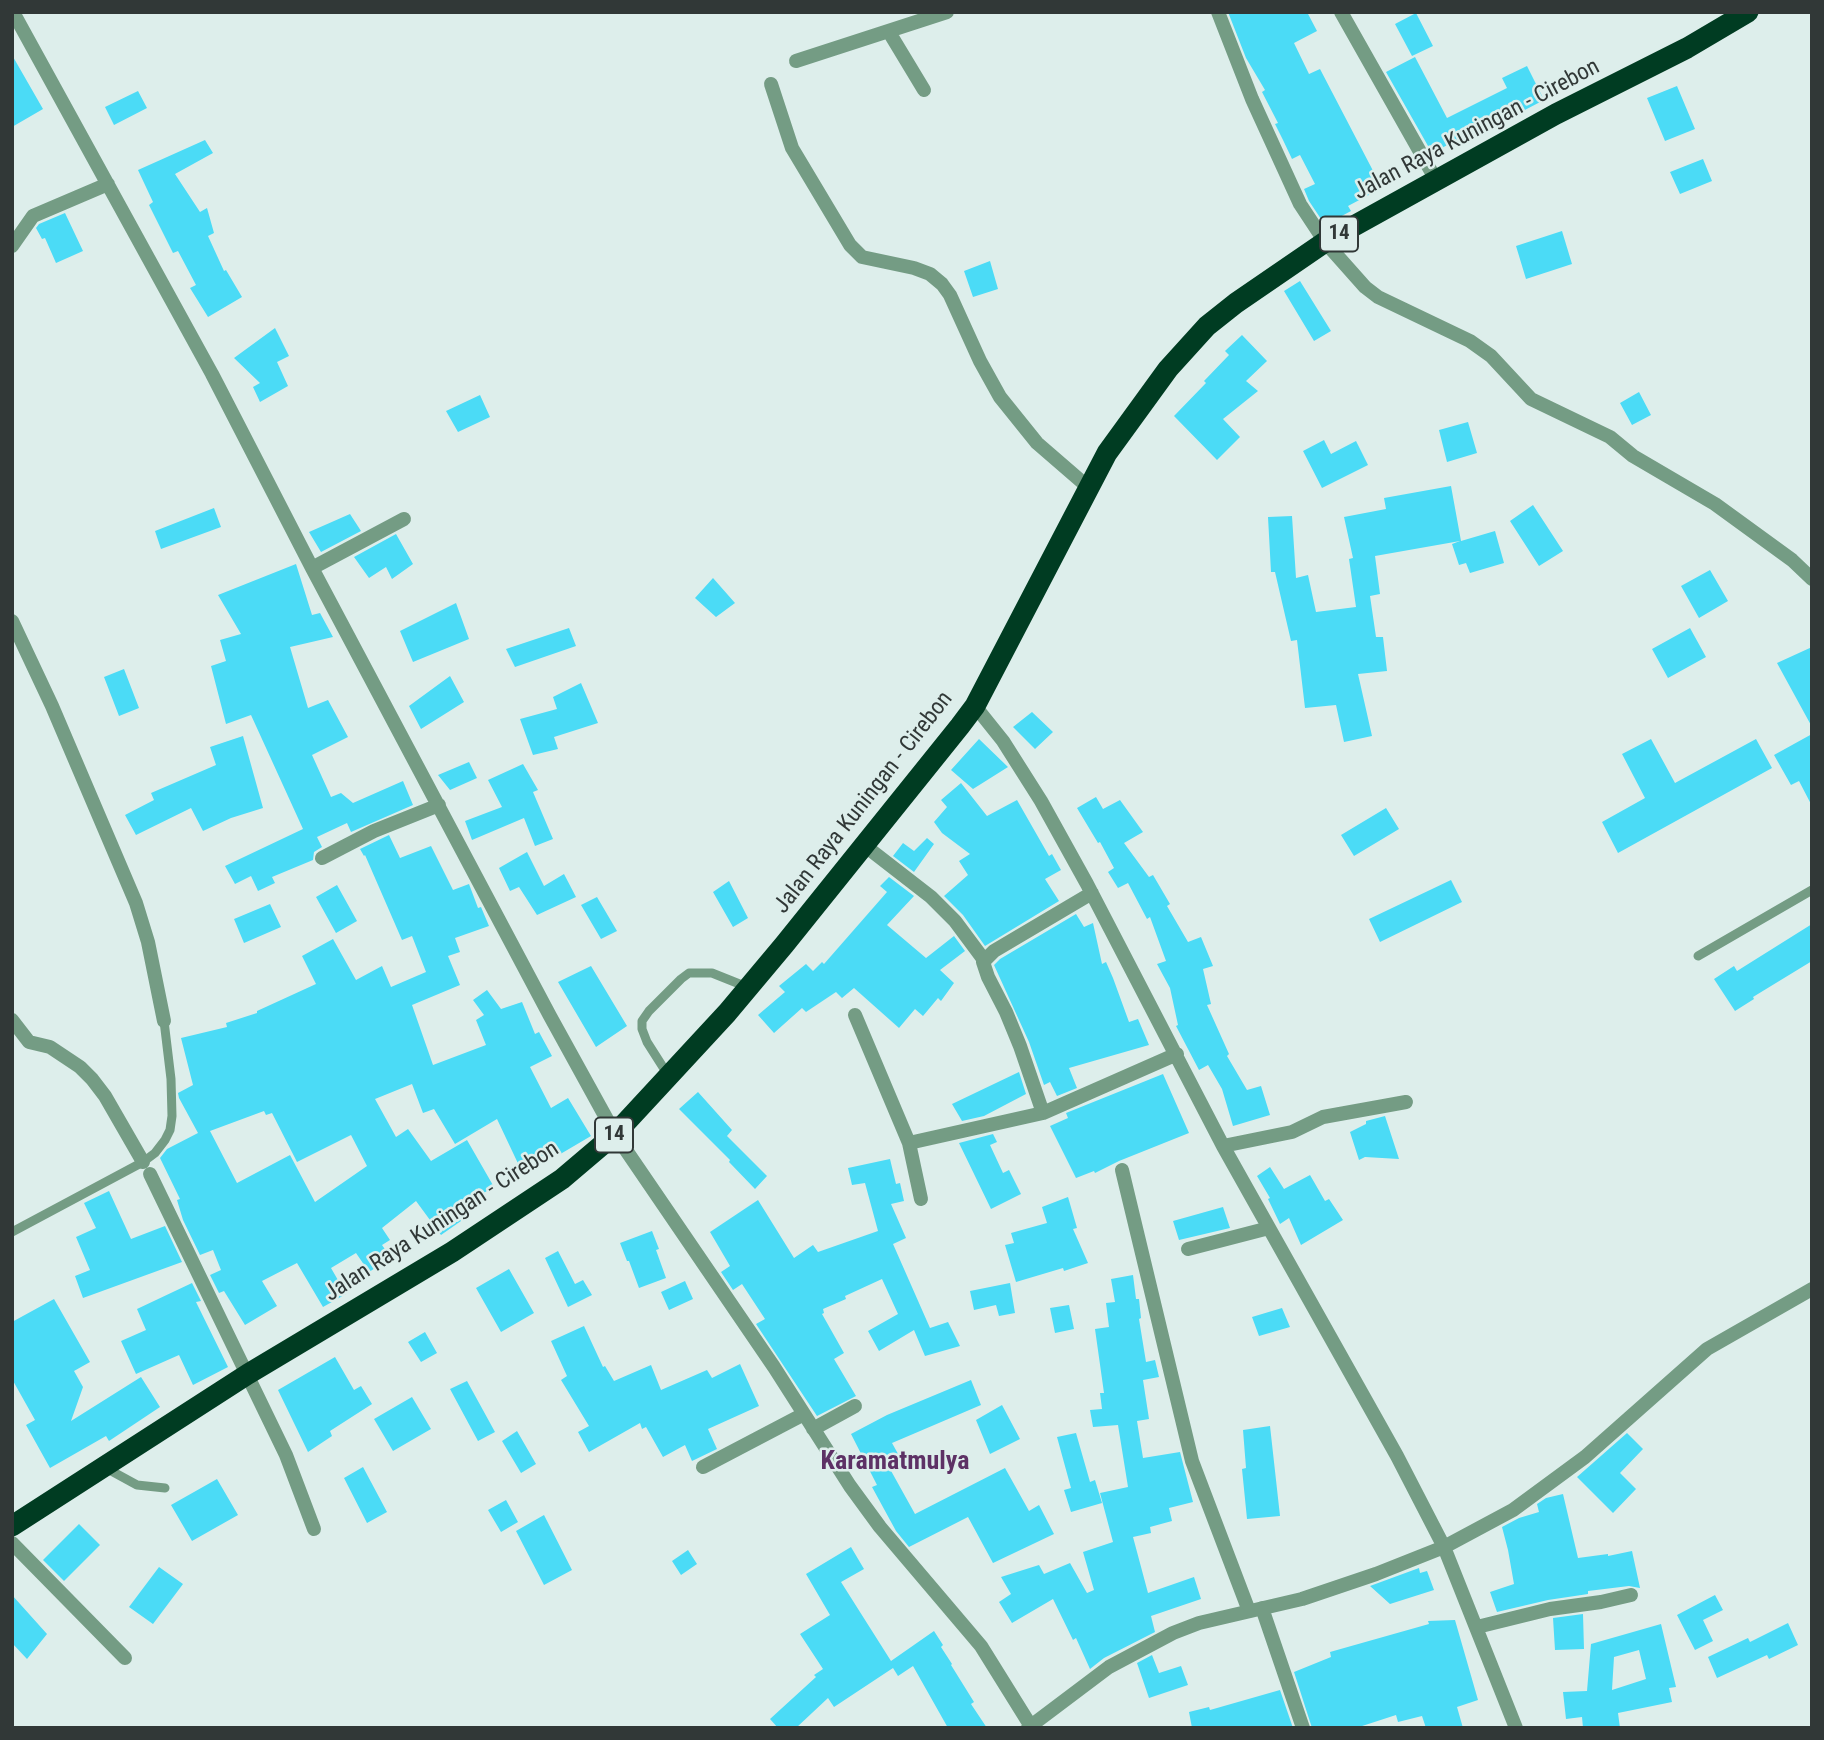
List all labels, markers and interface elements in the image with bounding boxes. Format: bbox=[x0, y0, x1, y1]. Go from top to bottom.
street label: Jalan Raya Kuningan - Cirebon bbox=[1349, 53, 1605, 207]
road number: 14 bbox=[1320, 216, 1358, 252]
street label: Jalan Raya Kuningan - Cirebon bbox=[769, 686, 959, 920]
road number: 14 bbox=[595, 1118, 633, 1152]
street label: Jalan Raya Kuningan - Cirebon bbox=[319, 1136, 565, 1308]
district label: Karamatmulya bbox=[821, 1446, 969, 1478]

